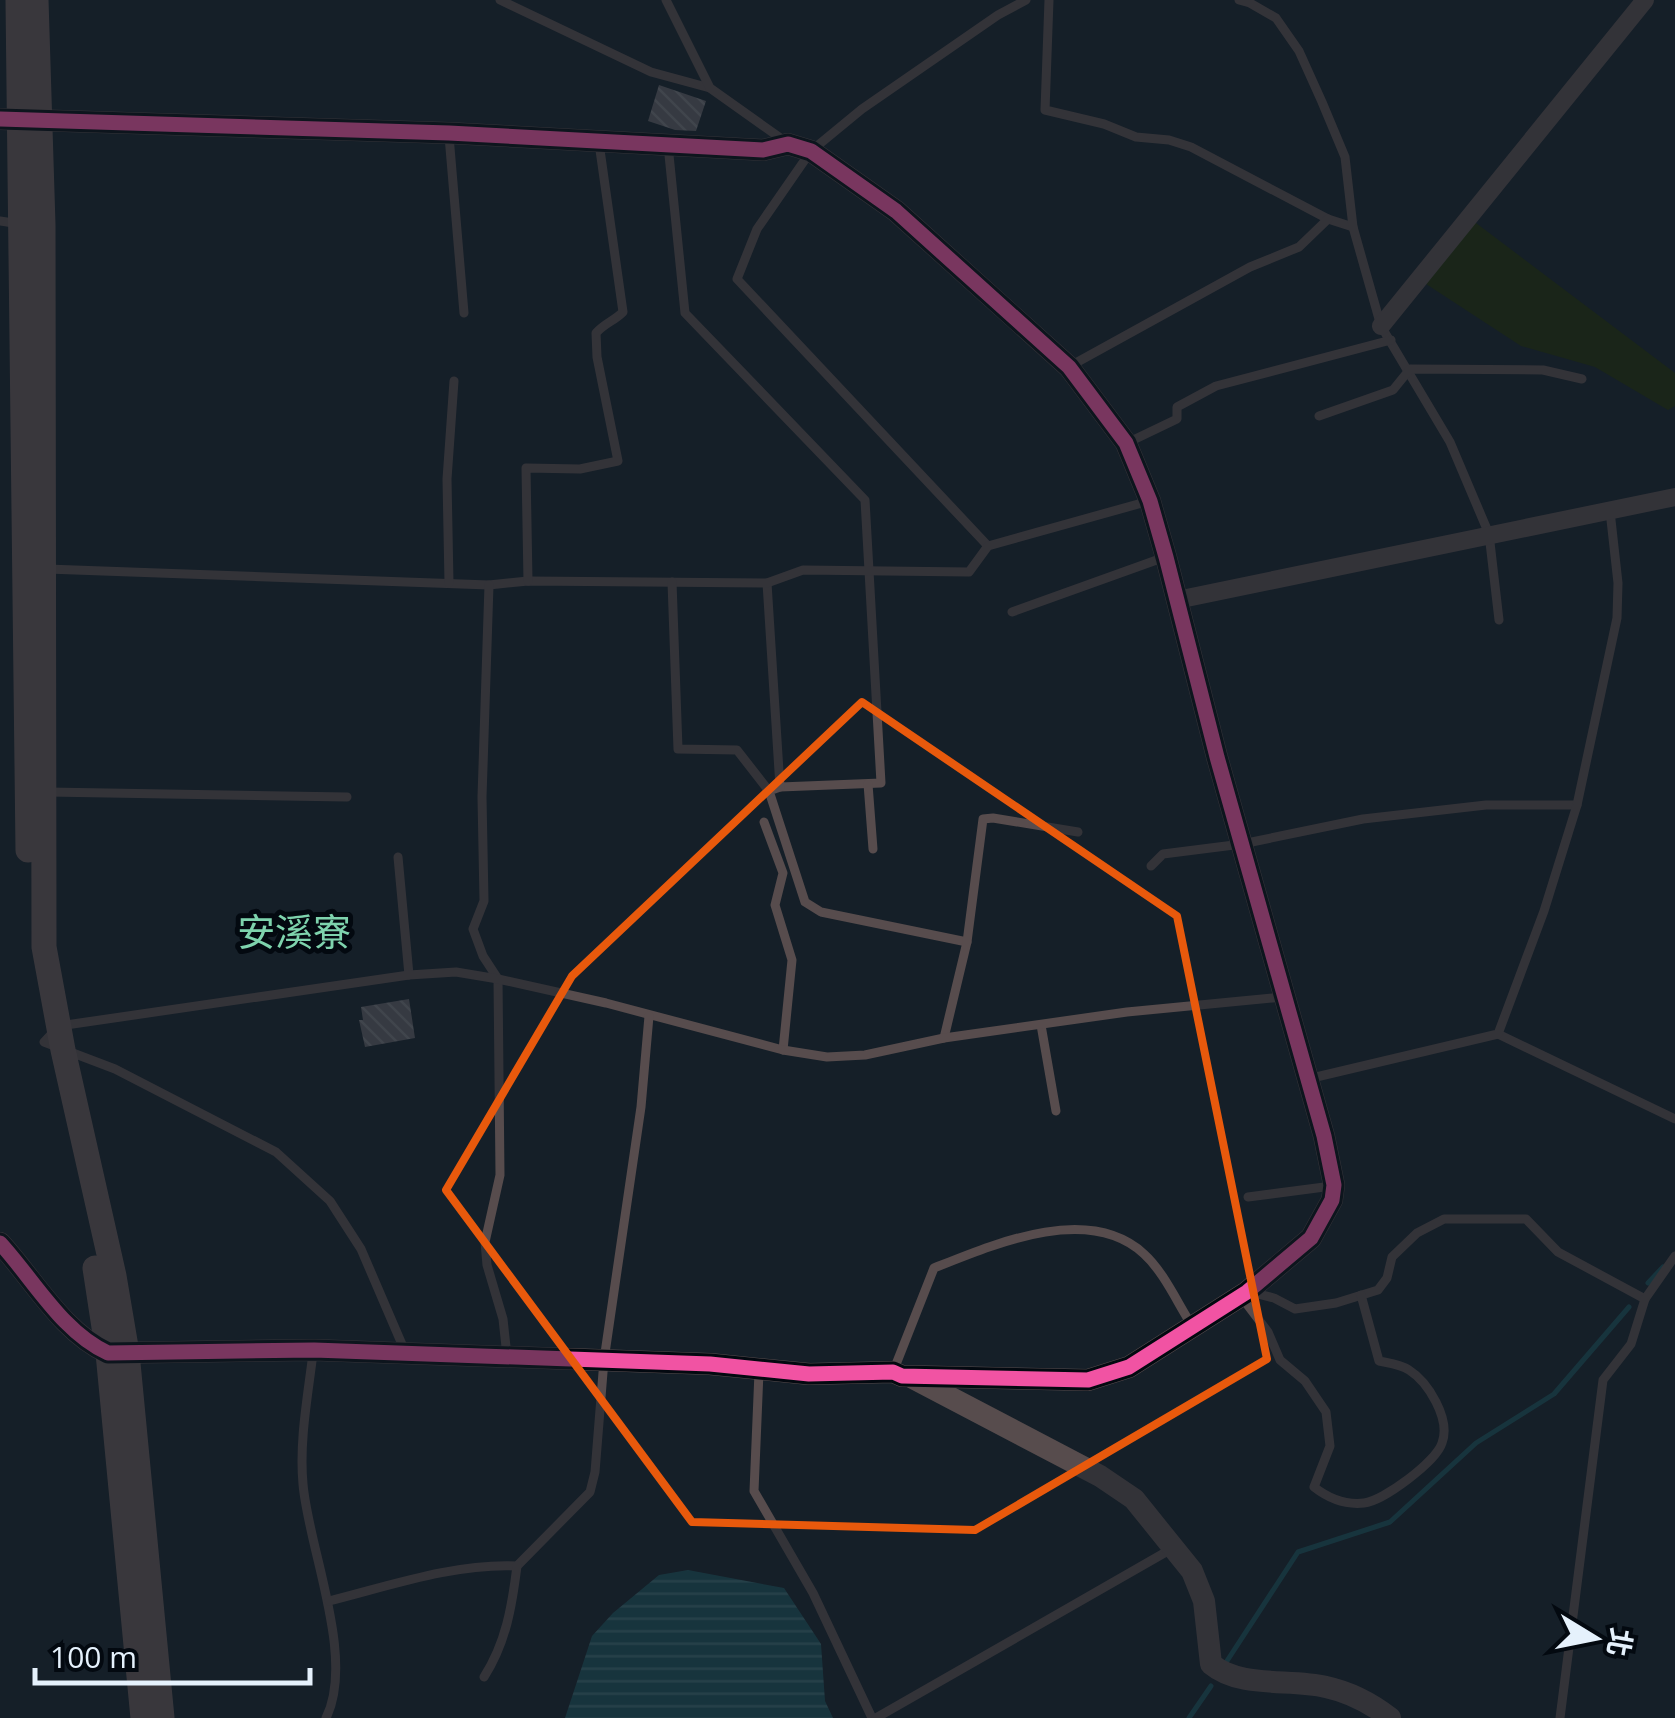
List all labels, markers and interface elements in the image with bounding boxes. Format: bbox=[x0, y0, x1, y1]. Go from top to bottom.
district label: 安溪寮 bbox=[237, 905, 351, 957]
north arrow bbox=[1545, 1588, 1645, 1688]
scale bar bbox=[35, 1623, 310, 1685]
text: 北 bbox=[1599, 1625, 1642, 1660]
text: 100 m bbox=[50, 1636, 137, 1677]

